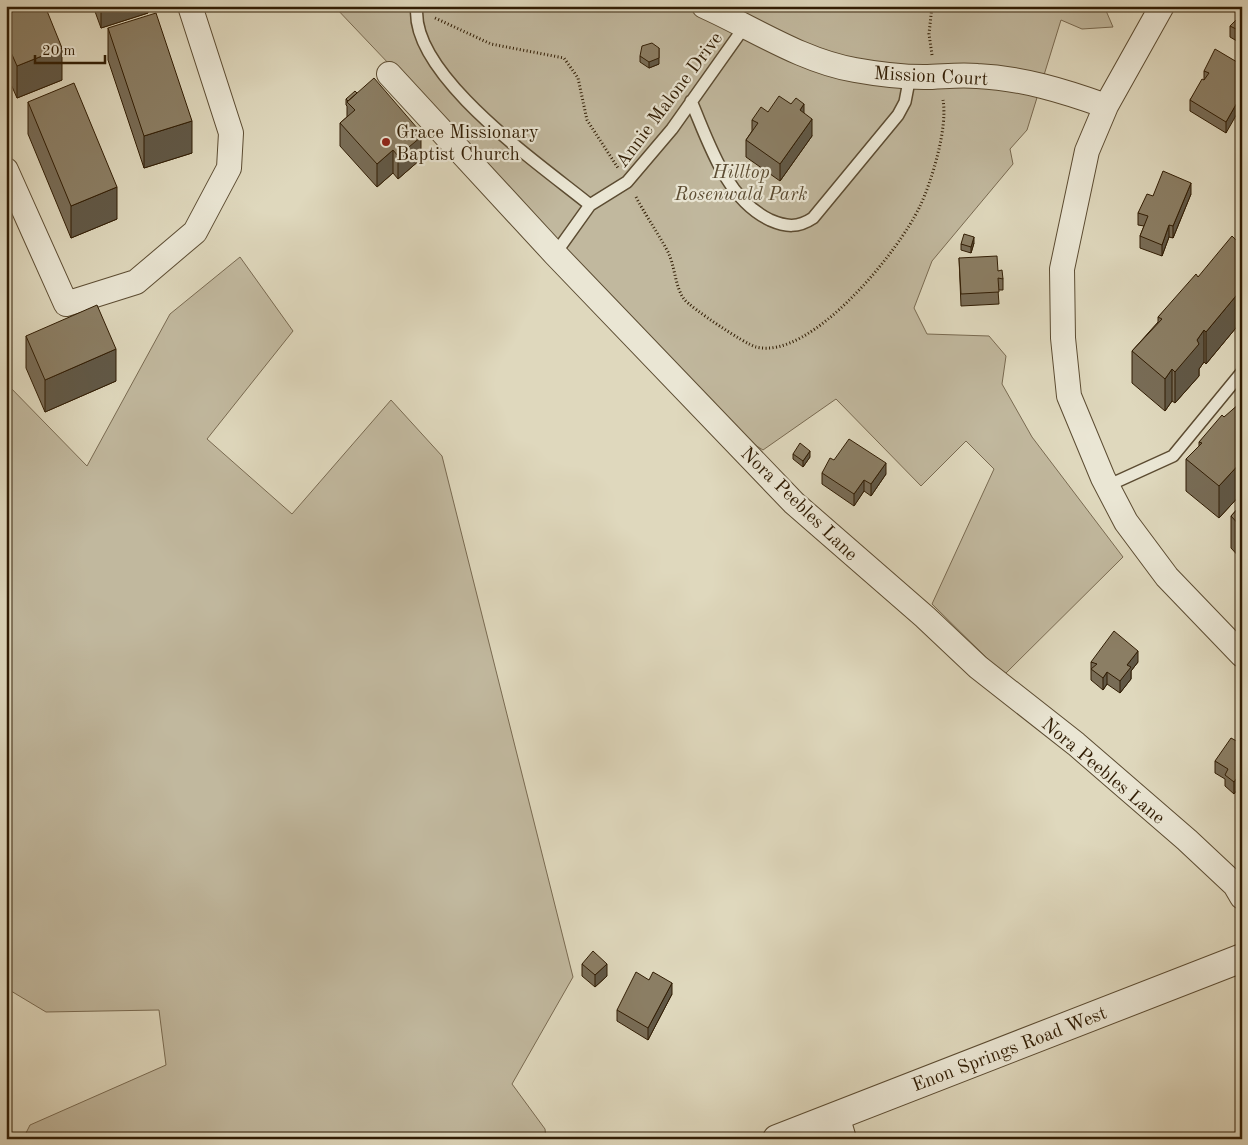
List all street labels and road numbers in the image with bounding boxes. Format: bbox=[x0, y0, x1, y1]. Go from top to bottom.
street label: Annie Malone Drive bbox=[613, 29, 727, 172]
street label: Mission Court bbox=[873, 65, 988, 90]
street label: Nora Peebles Lane bbox=[736, 444, 860, 565]
street label: Nora Peebles Lane bbox=[1037, 715, 1168, 829]
street label: Enon Springs Road West bbox=[910, 1004, 1110, 1096]

